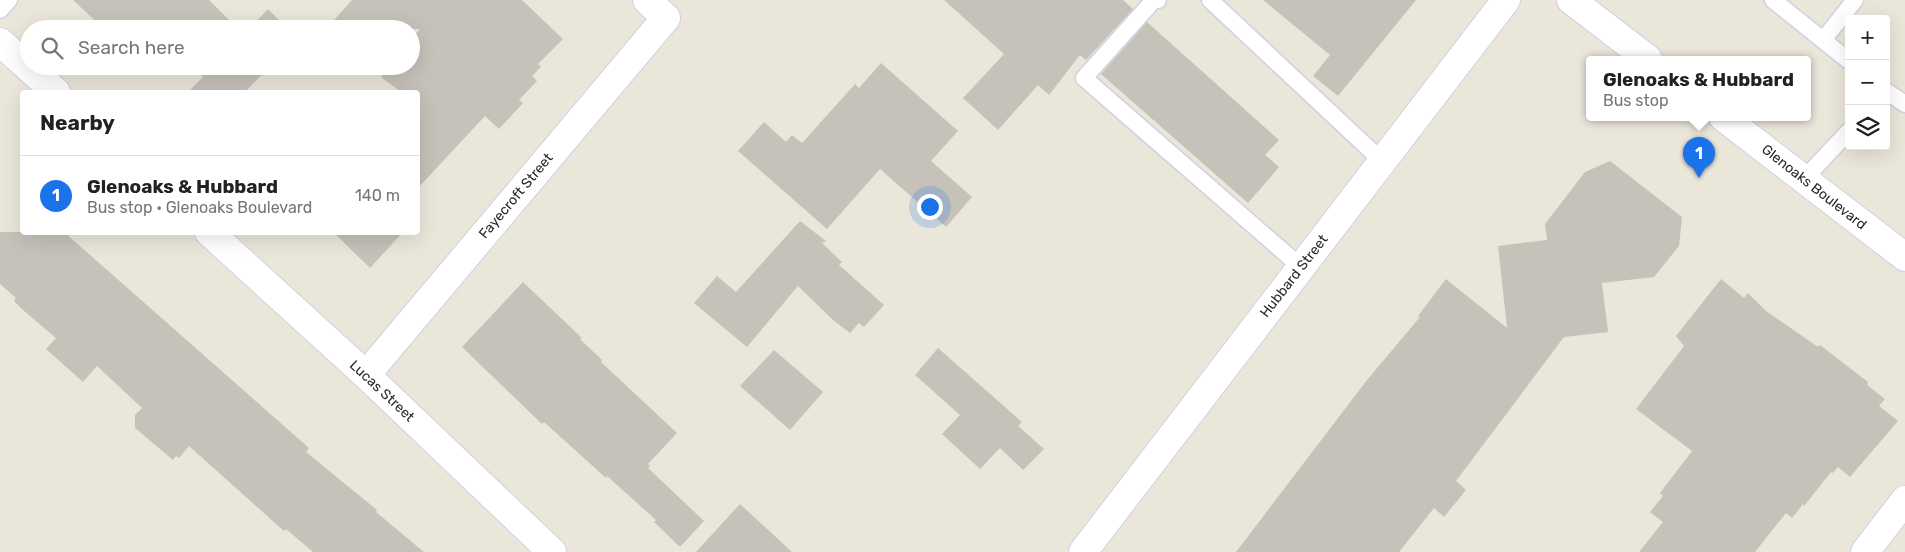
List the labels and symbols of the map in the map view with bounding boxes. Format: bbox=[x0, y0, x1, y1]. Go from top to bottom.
pin: 1 bbox=[1683, 137, 1715, 178]
street label: Glenoaks Boulevard bbox=[1758, 141, 1870, 233]
street label: Fayecroft Street bbox=[475, 149, 557, 242]
your location bbox=[917, 194, 943, 220]
street label: Hubbard Street bbox=[1256, 231, 1332, 321]
street label: Lucas Street bbox=[346, 357, 418, 426]

